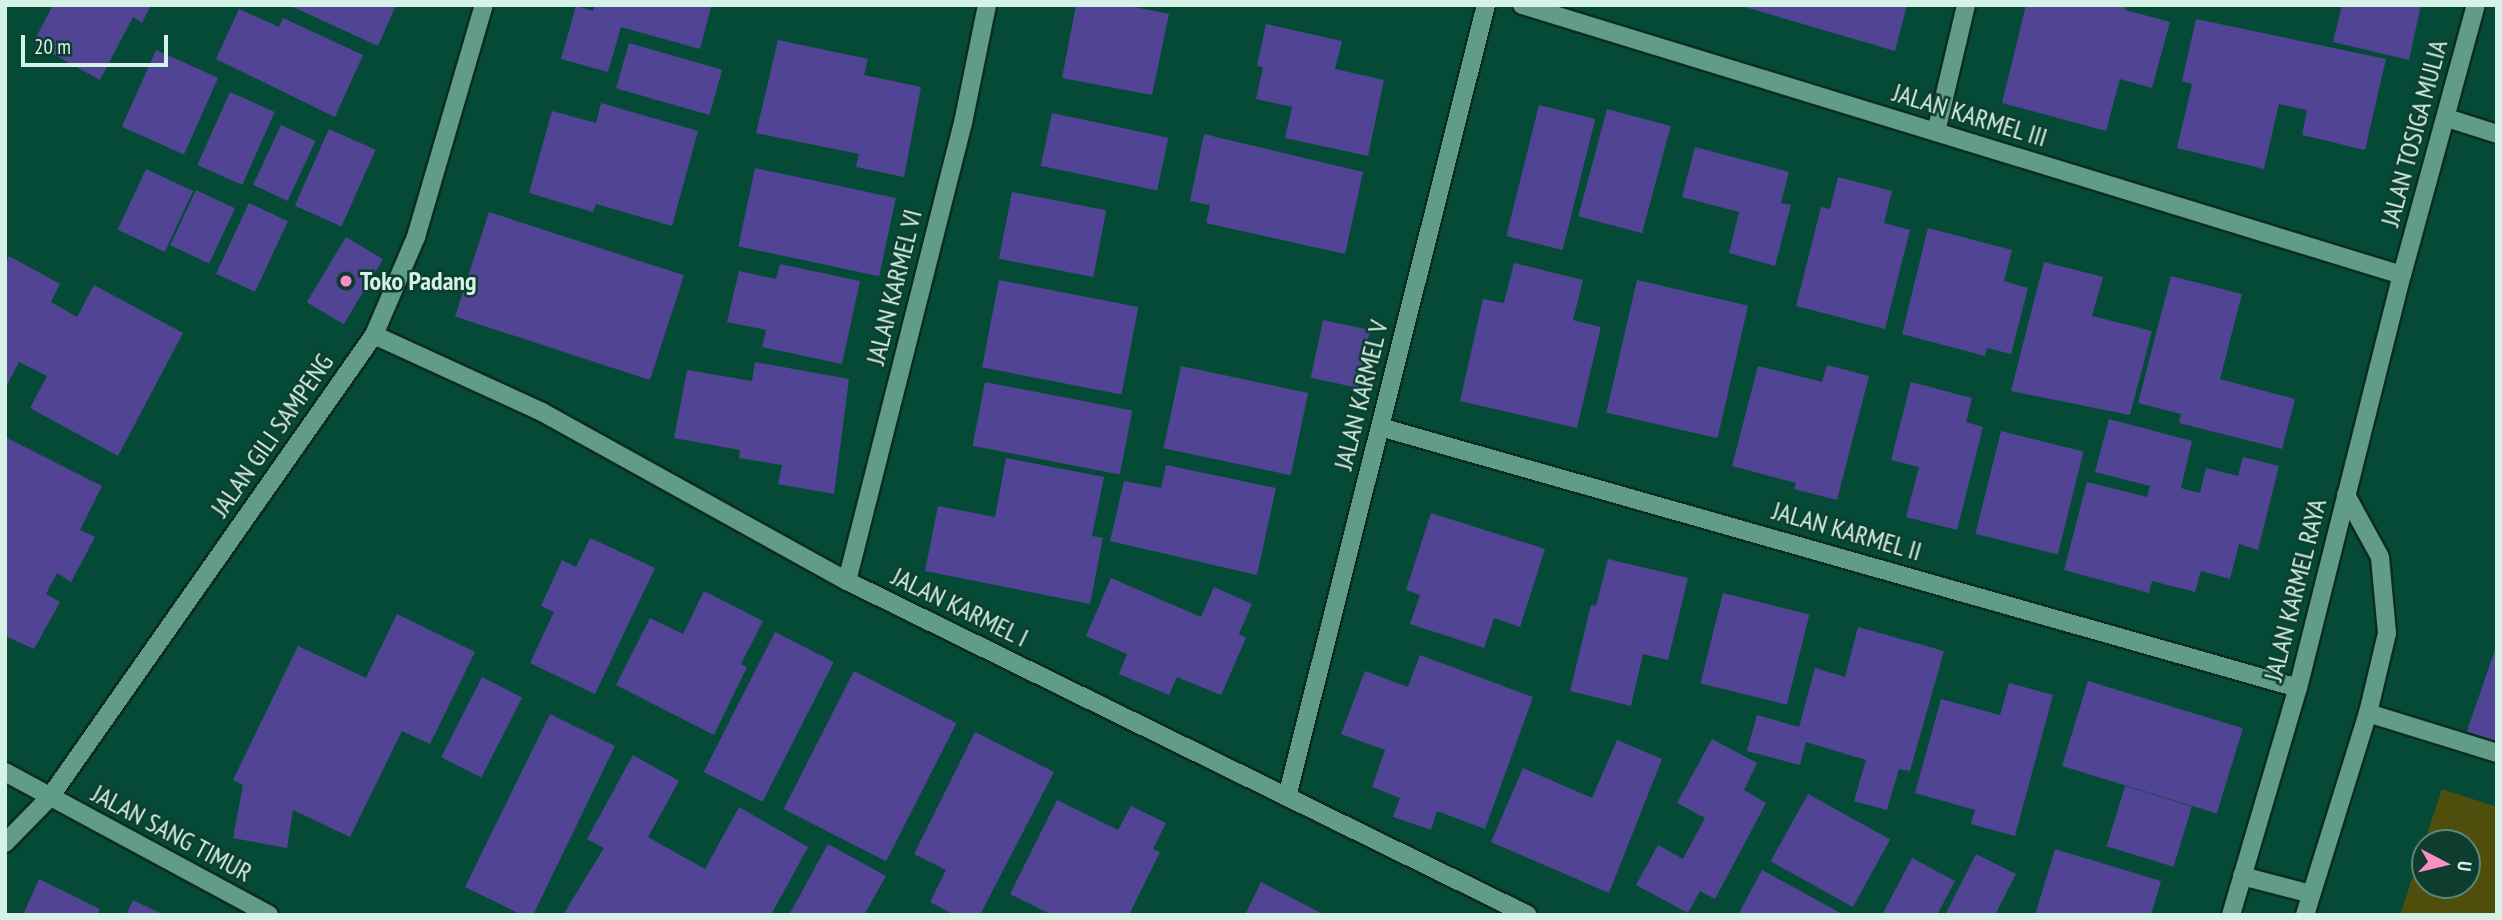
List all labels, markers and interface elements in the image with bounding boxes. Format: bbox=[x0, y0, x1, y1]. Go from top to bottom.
scale bar bbox=[24, 21, 172, 65]
text: 20 m bbox=[34, 33, 71, 60]
street label: JALAN TOSIGA MULIA bbox=[2374, 36, 2454, 230]
street label: JALAN KARMEL III bbox=[1889, 77, 2051, 153]
street label: JALAN KARMEL VI bbox=[859, 205, 929, 369]
place label: Toko Padang bbox=[360, 265, 477, 297]
marker: Toko Padang bbox=[338, 273, 354, 289]
street label: JALAN KARMEL V bbox=[1327, 316, 1395, 474]
street label: JALAN GILI SAMPENG bbox=[204, 347, 340, 523]
street label: JALAN KARMEL II bbox=[1768, 495, 1926, 567]
street label: JALAN KARMEL RAYA bbox=[2257, 495, 2333, 685]
street label: JALAN KARMEL I bbox=[886, 560, 1034, 654]
street label: JALAN SANG TIMUR bbox=[86, 778, 258, 888]
north arrow bbox=[2411, 829, 2481, 899]
text: U bbox=[2452, 860, 2477, 873]

